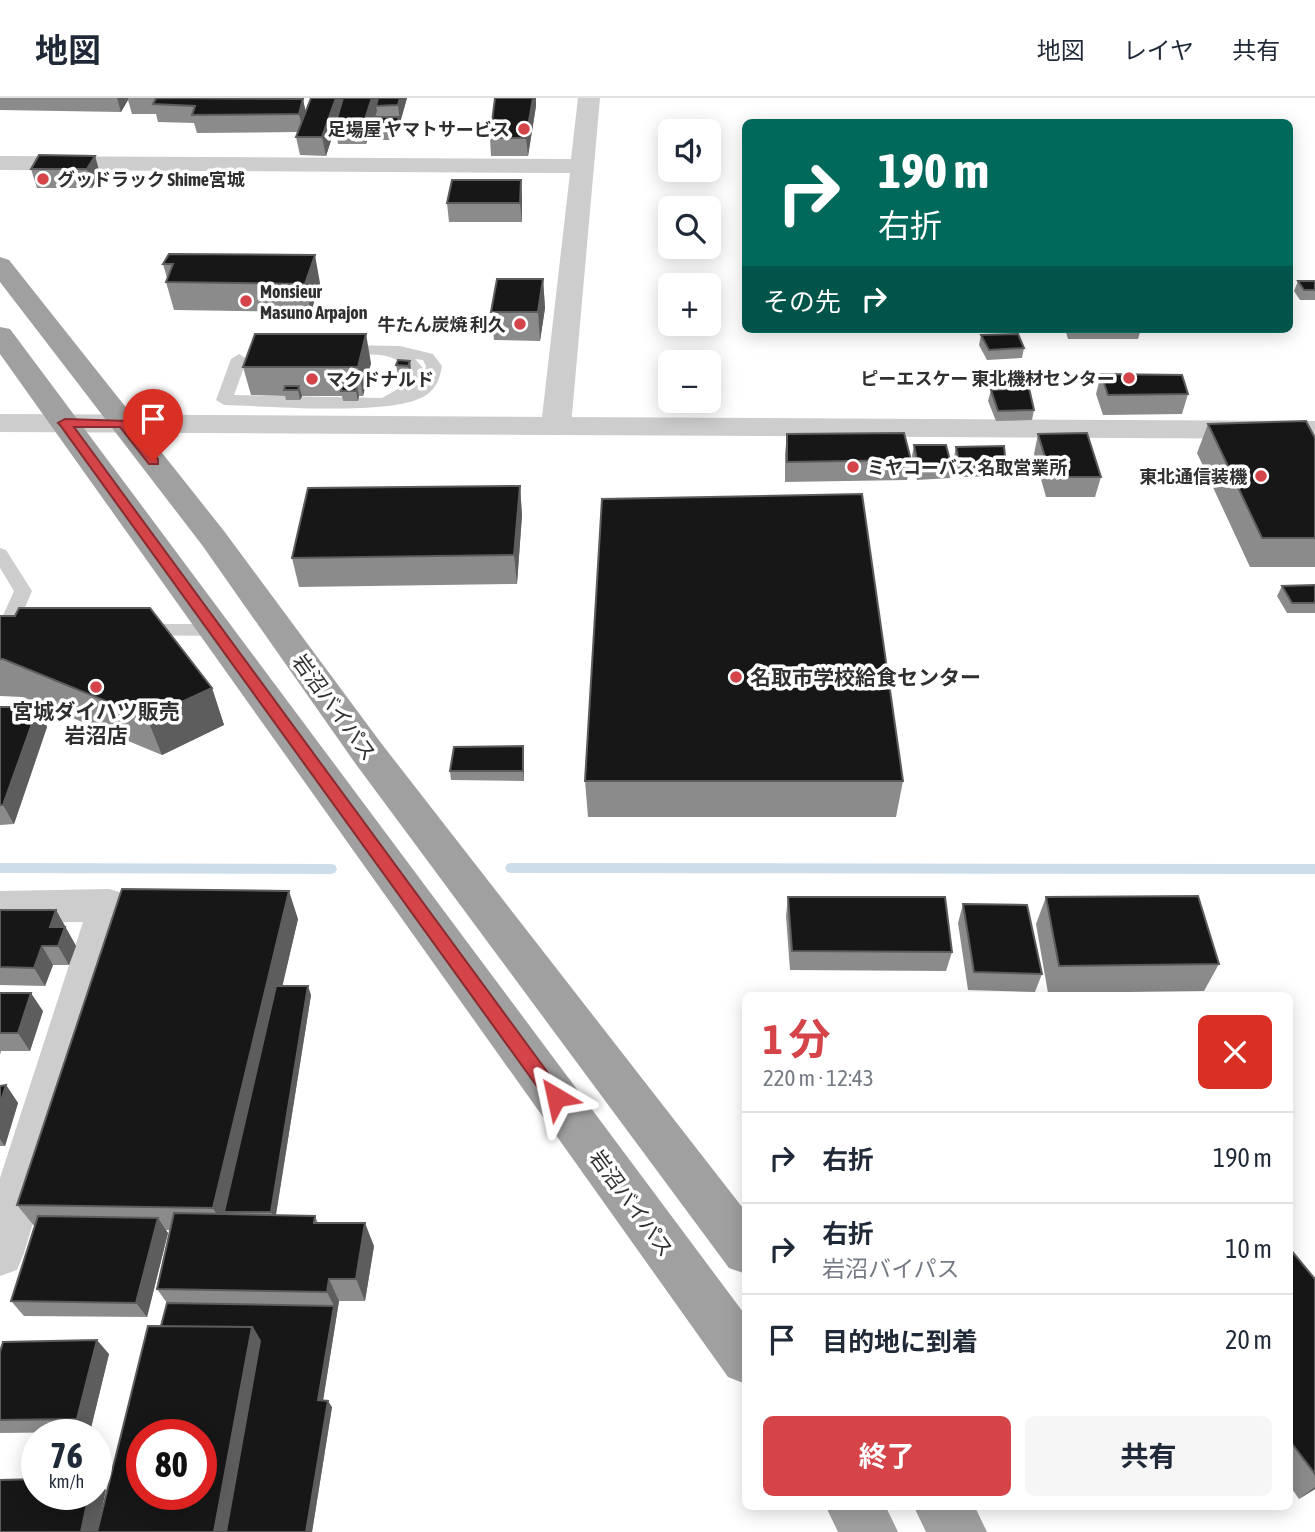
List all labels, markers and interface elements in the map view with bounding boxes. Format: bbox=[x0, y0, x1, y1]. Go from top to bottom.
text: 地図 bbox=[35, 31, 101, 69]
text: 地図 bbox=[1037, 37, 1085, 64]
text: レイヤ bbox=[1123, 37, 1194, 64]
text: 共有 bbox=[1232, 37, 1280, 64]
place label: 足場屋 ヤマトサービス bbox=[328, 119, 510, 140]
map controls bbox=[658, 119, 721, 413]
button: sound bbox=[658, 119, 721, 182]
marker: 足場屋 ヤマトサービス bbox=[516, 121, 532, 137]
text: 190 m bbox=[878, 142, 989, 198]
icon: right bbox=[763, 147, 854, 238]
place label: グッドラック Shime宮城 bbox=[57, 169, 245, 190]
marker: グッドラック Shime宮城 bbox=[35, 171, 51, 187]
button: search bbox=[658, 196, 721, 259]
text: 右折 bbox=[878, 207, 942, 244]
button: + bbox=[658, 273, 721, 336]
icon: right bbox=[855, 280, 893, 318]
place label: Monsieur Masuno Arpajon bbox=[260, 281, 368, 323]
text: その先 bbox=[763, 287, 841, 317]
marker: Monsieur Masuno Arpajon bbox=[238, 293, 254, 309]
place label: 牛たん炭焼 利久 bbox=[378, 314, 506, 335]
marker: 牛たん炭焼 利久 bbox=[512, 316, 528, 332]
button: − bbox=[658, 350, 721, 413]
place label: ピーエスケー 東北機材センター bbox=[861, 368, 1115, 389]
place label: マクドナルド bbox=[326, 369, 434, 390]
marker: ピーエスケー 東北機材センター bbox=[1121, 370, 1137, 386]
marker: マクドナルド bbox=[304, 371, 320, 387]
pin bbox=[123, 389, 183, 461]
icon: arrive bbox=[134, 400, 172, 438]
place label: ミヤコーバス 名取営業所 bbox=[867, 457, 1067, 478]
marker: ミヤコーバス 名取営業所 bbox=[845, 459, 861, 475]
place label: 東北通信装機 bbox=[1139, 466, 1248, 487]
marker: 東北通信装機 bbox=[1253, 468, 1269, 484]
street label: 岩沼バイパス bbox=[288, 649, 382, 765]
place label: 名取市学校給食センター bbox=[750, 665, 981, 689]
marker: 名取市学校給食センター bbox=[728, 669, 744, 685]
marker: 宮城ダイハツ販売 岩沼店 bbox=[88, 679, 104, 695]
place label: 宮城ダイハツ販売 岩沼店 bbox=[12, 699, 180, 747]
text: 1 分 bbox=[763, 1015, 831, 1063]
button: close bbox=[1198, 1015, 1272, 1089]
position arrow bbox=[519, 1060, 593, 1134]
text: 220 m · 12:43 bbox=[763, 1065, 874, 1091]
icon: right bbox=[763, 1139, 801, 1177]
text: 190 m bbox=[1213, 1143, 1272, 1173]
street label: 岩沼バイパス bbox=[585, 1145, 679, 1261]
text: 右折 bbox=[822, 1145, 874, 1175]
text: 右折 bbox=[822, 1219, 874, 1249]
icon: right bbox=[763, 1230, 801, 1268]
text: 10 m bbox=[1225, 1234, 1272, 1264]
text: 岩沼バイパス bbox=[822, 1256, 960, 1282]
icon: arrive bbox=[763, 1321, 801, 1359]
text: 20 m bbox=[1225, 1325, 1272, 1355]
text: 目的地に到着 bbox=[822, 1327, 978, 1357]
button: 終了 bbox=[763, 1416, 1011, 1496]
button: 共有 bbox=[1025, 1416, 1272, 1496]
speed limit sign: 80 bbox=[126, 1419, 217, 1510]
text: 76 bbox=[50, 1435, 83, 1475]
text: km/h bbox=[49, 1471, 84, 1492]

